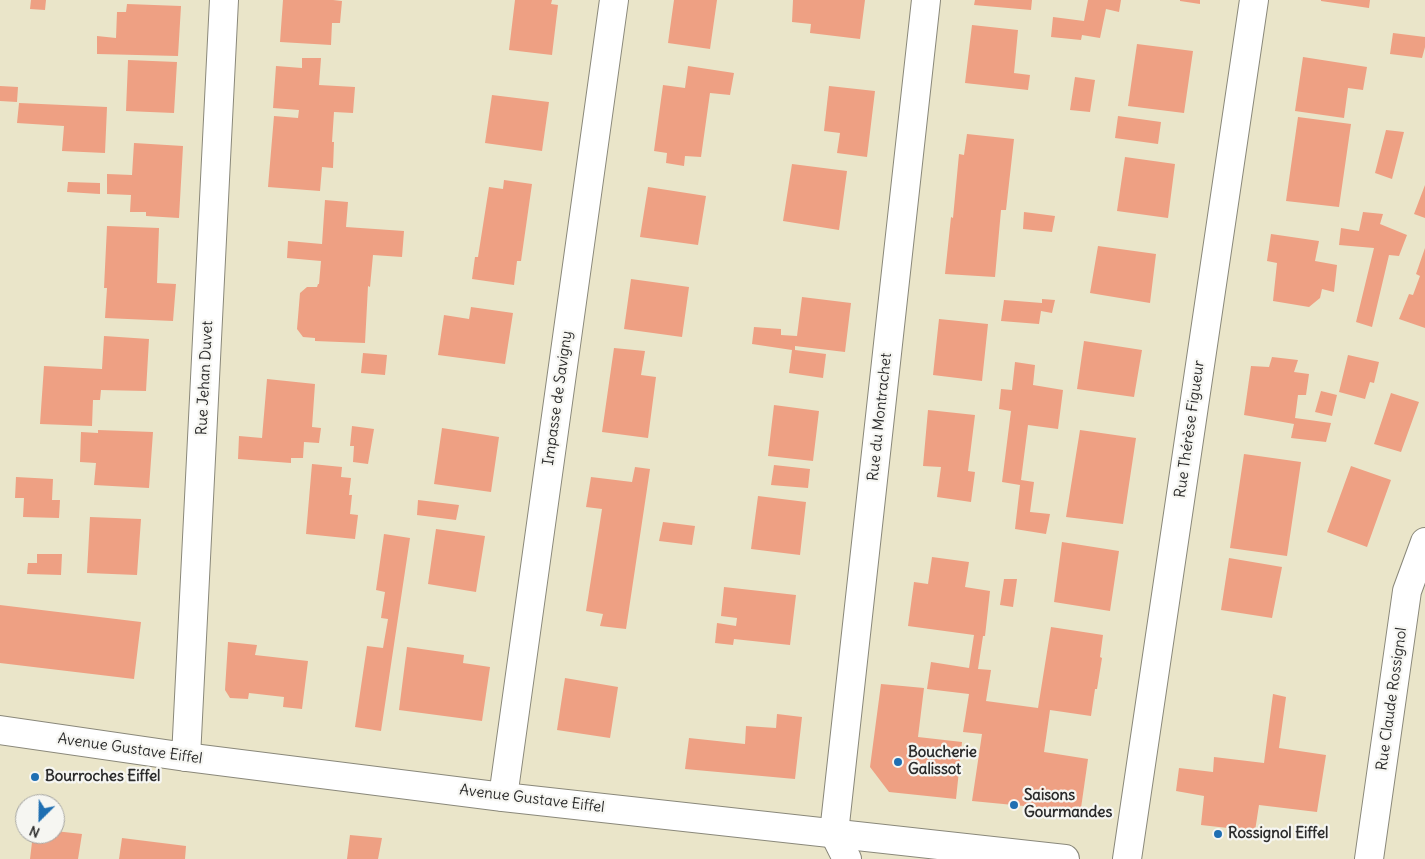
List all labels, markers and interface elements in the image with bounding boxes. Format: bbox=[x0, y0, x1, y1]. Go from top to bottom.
street label: Rue Jehan Duvet bbox=[193, 320, 217, 436]
street label: Impasse de Savigny bbox=[540, 330, 576, 466]
street label: Rue du Montrachet bbox=[864, 352, 896, 482]
street label: Rue Thérèse Figueur bbox=[1171, 359, 1209, 499]
street label: Rue Claude Rossignol bbox=[1373, 626, 1411, 772]
street label: Avenue Gustave Eiffel bbox=[57, 730, 203, 768]
place label: Boucherie Galissot bbox=[908, 744, 977, 779]
marker: Boucherie Galissot bbox=[892, 756, 904, 768]
place label: Bourroches Eiffel bbox=[45, 768, 160, 786]
marker: Bourroches Eiffel bbox=[29, 771, 41, 783]
street label: Avenue Gustave Eiffel bbox=[459, 781, 605, 817]
place label: Saisons Gourmandes bbox=[1024, 787, 1112, 822]
north arrow bbox=[15, 794, 65, 844]
marker: Saisons Gourmandes bbox=[1008, 799, 1020, 811]
text: N bbox=[27, 822, 43, 842]
place label: Rossignol Eiffel bbox=[1228, 825, 1328, 843]
marker: Rossignol Eiffel bbox=[1212, 828, 1224, 840]

